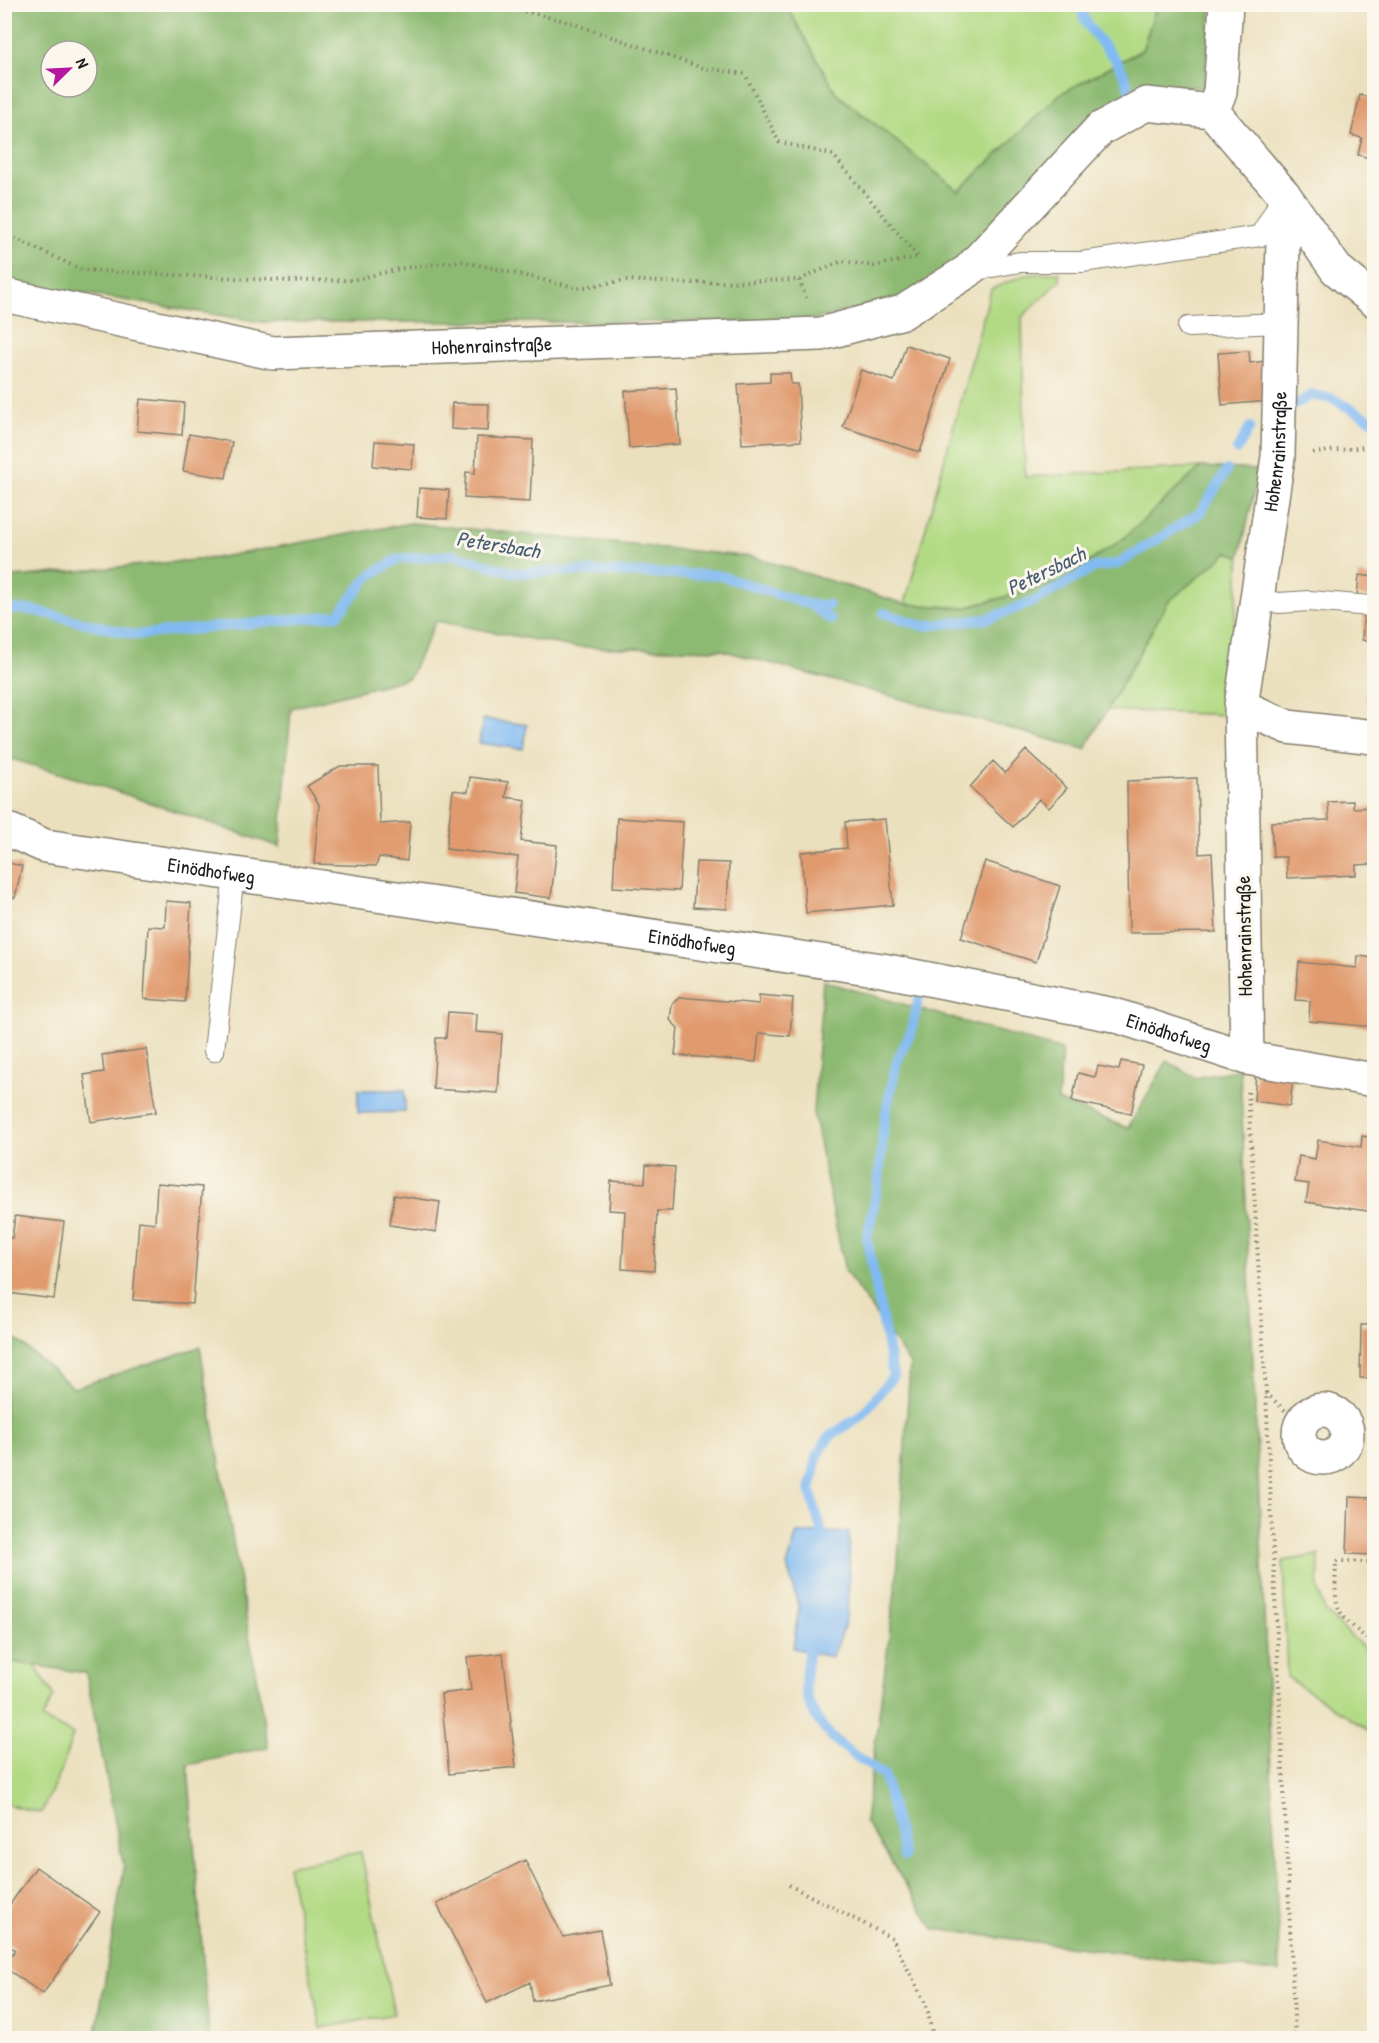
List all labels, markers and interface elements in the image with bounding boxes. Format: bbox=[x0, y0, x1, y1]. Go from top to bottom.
north arrow bbox=[39, 39, 99, 99]
text: N bbox=[71, 55, 95, 72]
street label: Hohenrainstraße bbox=[431, 329, 552, 361]
street label: Hohenrainstraße bbox=[1256, 391, 1292, 513]
water label: Petersbach bbox=[454, 524, 543, 566]
water label: Petersbach bbox=[1002, 539, 1091, 602]
street label: Einödhofweg bbox=[166, 850, 257, 890]
street label: Hohenrainstraße bbox=[1229, 875, 1258, 997]
street label: Einödhofweg bbox=[647, 922, 738, 961]
street label: Einödhofweg bbox=[1123, 1006, 1215, 1059]

